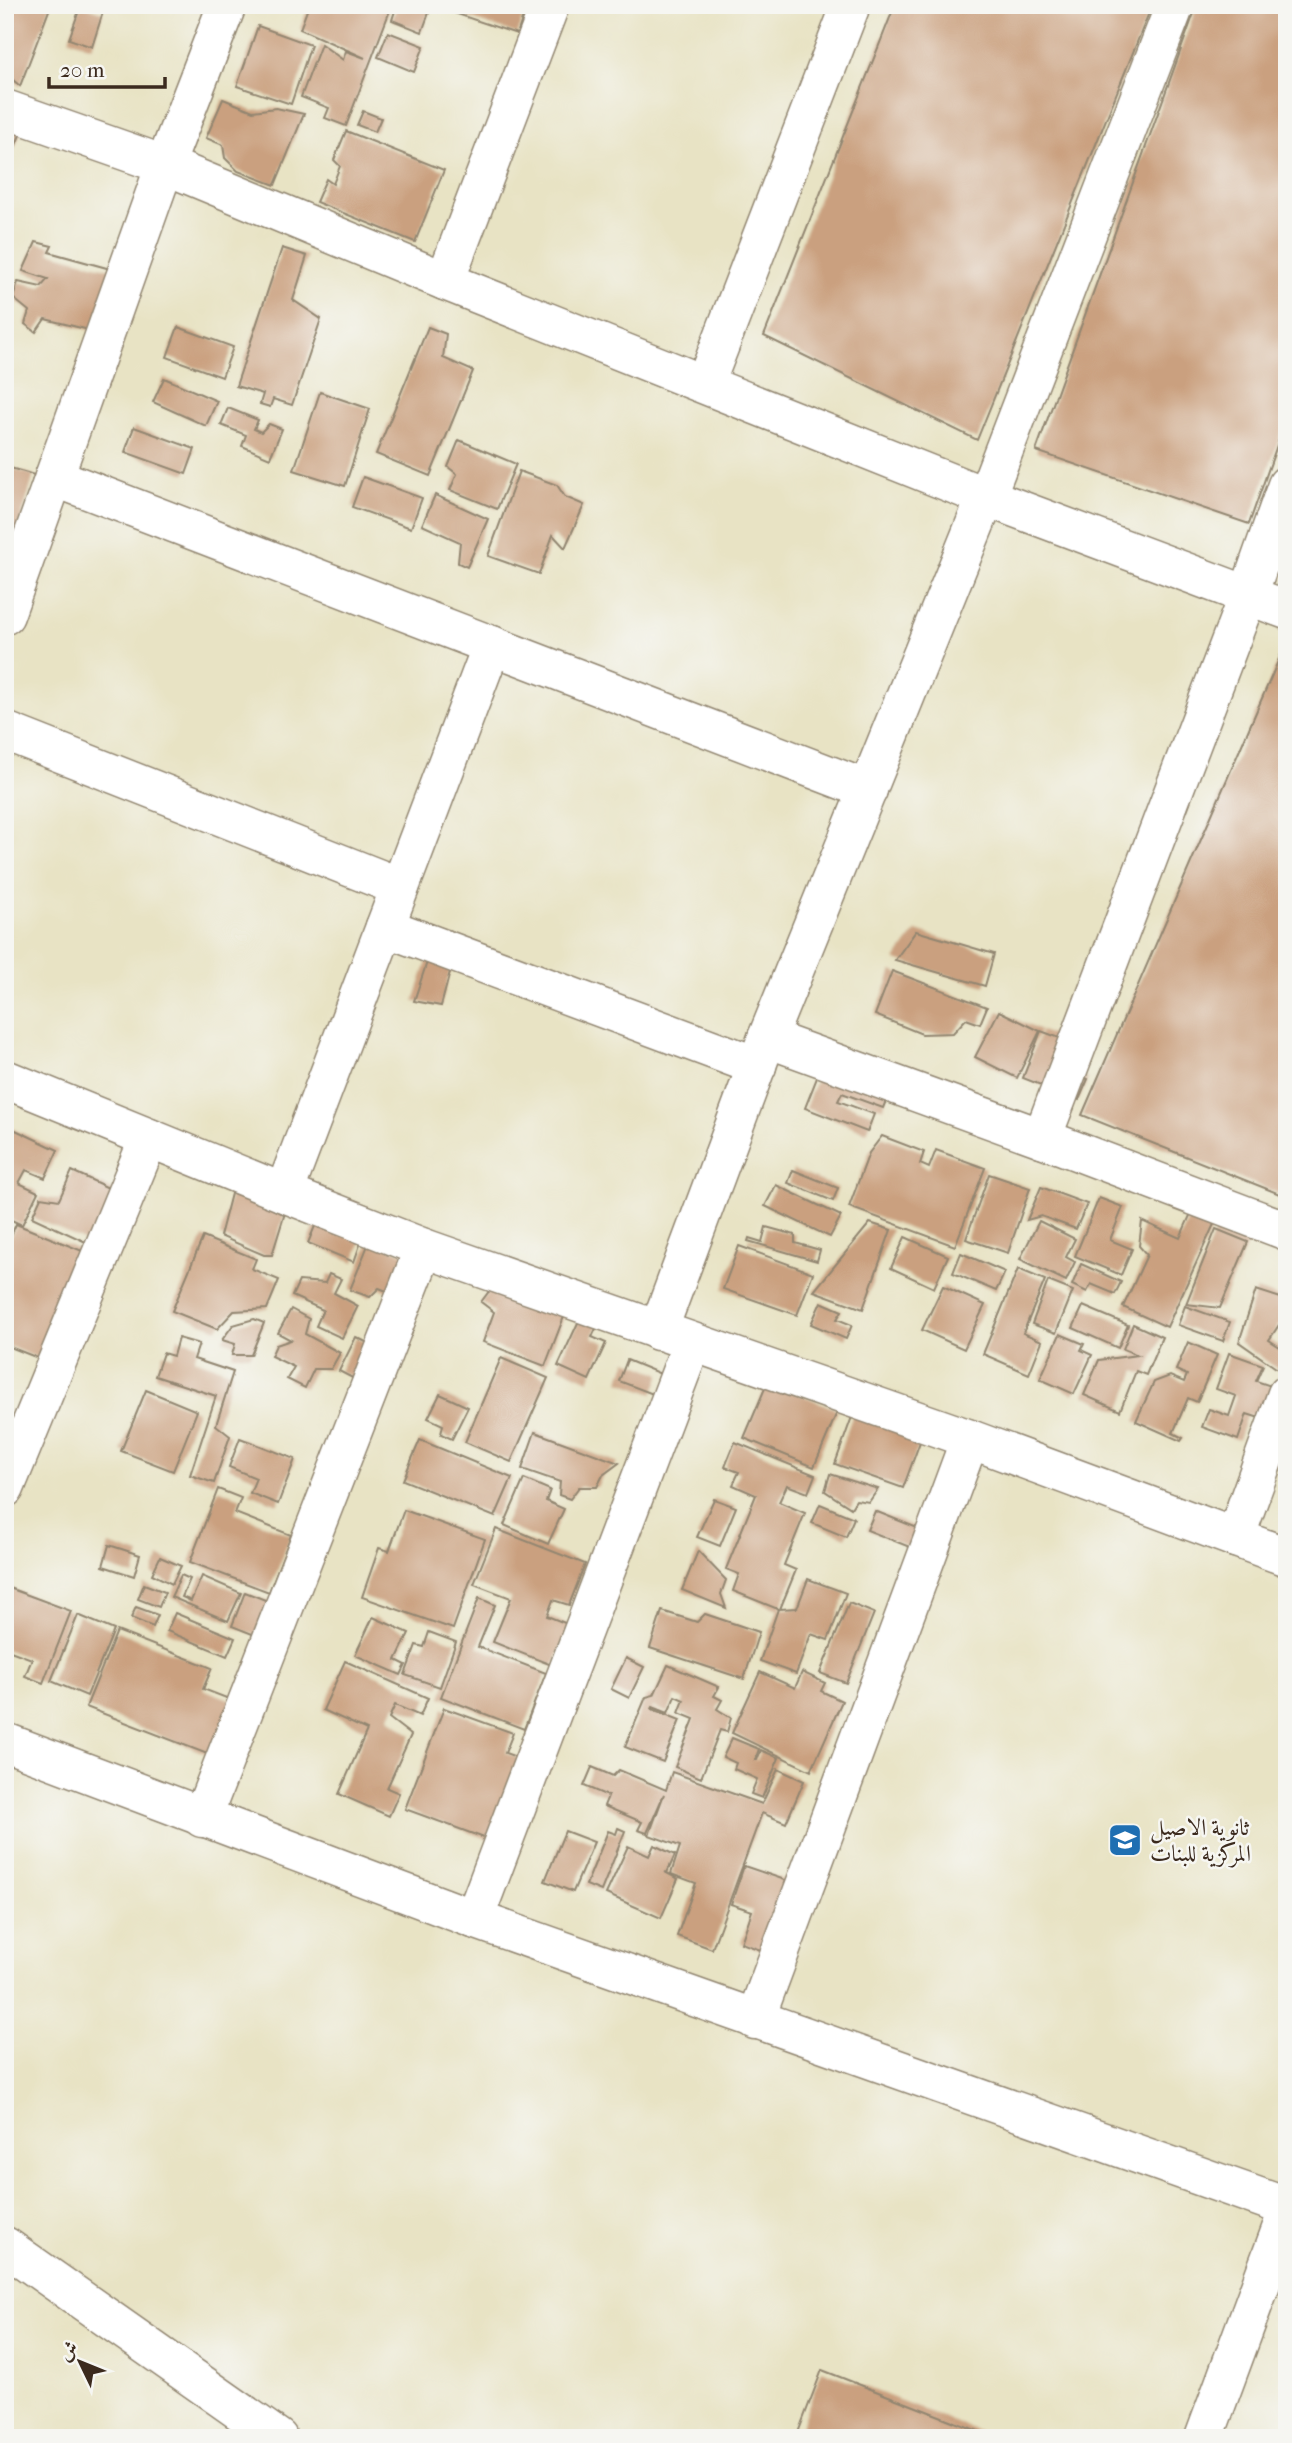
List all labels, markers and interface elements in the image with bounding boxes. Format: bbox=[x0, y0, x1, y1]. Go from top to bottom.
scale bar bbox=[49, 46, 164, 90]
text: 20 m bbox=[60, 58, 105, 82]
place label: ثانوية الاصيل المركزية للبنات bbox=[1150, 1814, 1251, 1868]
school or university icon: ثانوية الاصيل المركزية للبنات bbox=[1106, 1821, 1144, 1859]
north arrow bbox=[46, 2328, 116, 2398]
text: ش bbox=[54, 2337, 83, 2365]

